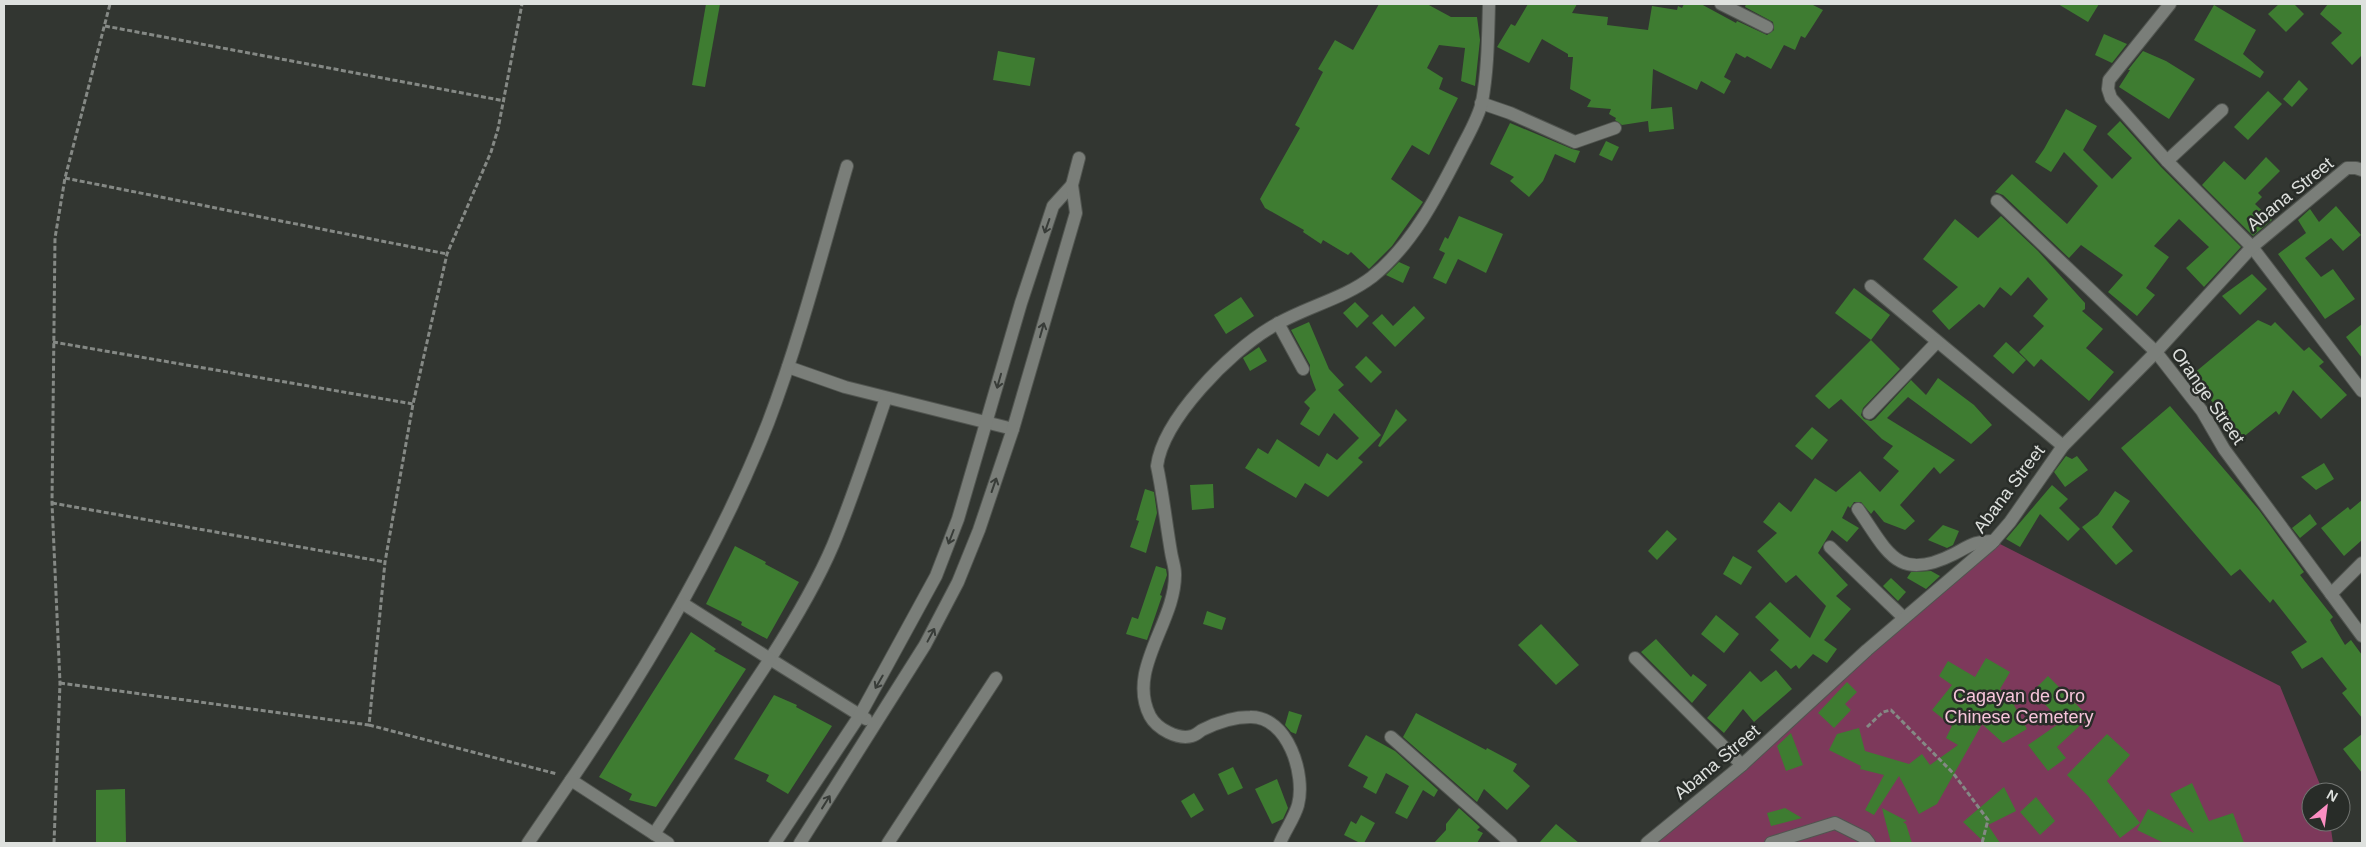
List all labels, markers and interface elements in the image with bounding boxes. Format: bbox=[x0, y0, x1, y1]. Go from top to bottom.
street label: Abana Street bbox=[2243, 153, 2337, 235]
one-way arrow bbox=[1041, 218, 1051, 234]
one-way arrow bbox=[1038, 322, 1047, 338]
street label: Orange Street bbox=[2167, 344, 2249, 448]
one-way arrow bbox=[994, 373, 1003, 389]
street label: Abana Street bbox=[1969, 441, 2049, 537]
one-way arrow bbox=[990, 478, 999, 494]
one-way arrow bbox=[946, 529, 956, 544]
one-way arrow bbox=[926, 628, 936, 642]
one-way arrow bbox=[873, 674, 883, 688]
park label: Cagayan de Oro Chinese Cemetery bbox=[1944, 686, 2094, 727]
street label: Abana Street bbox=[1670, 721, 1764, 803]
north arrow bbox=[2301, 782, 2351, 832]
text: N bbox=[2324, 786, 2341, 805]
one-way arrow bbox=[821, 795, 831, 809]

